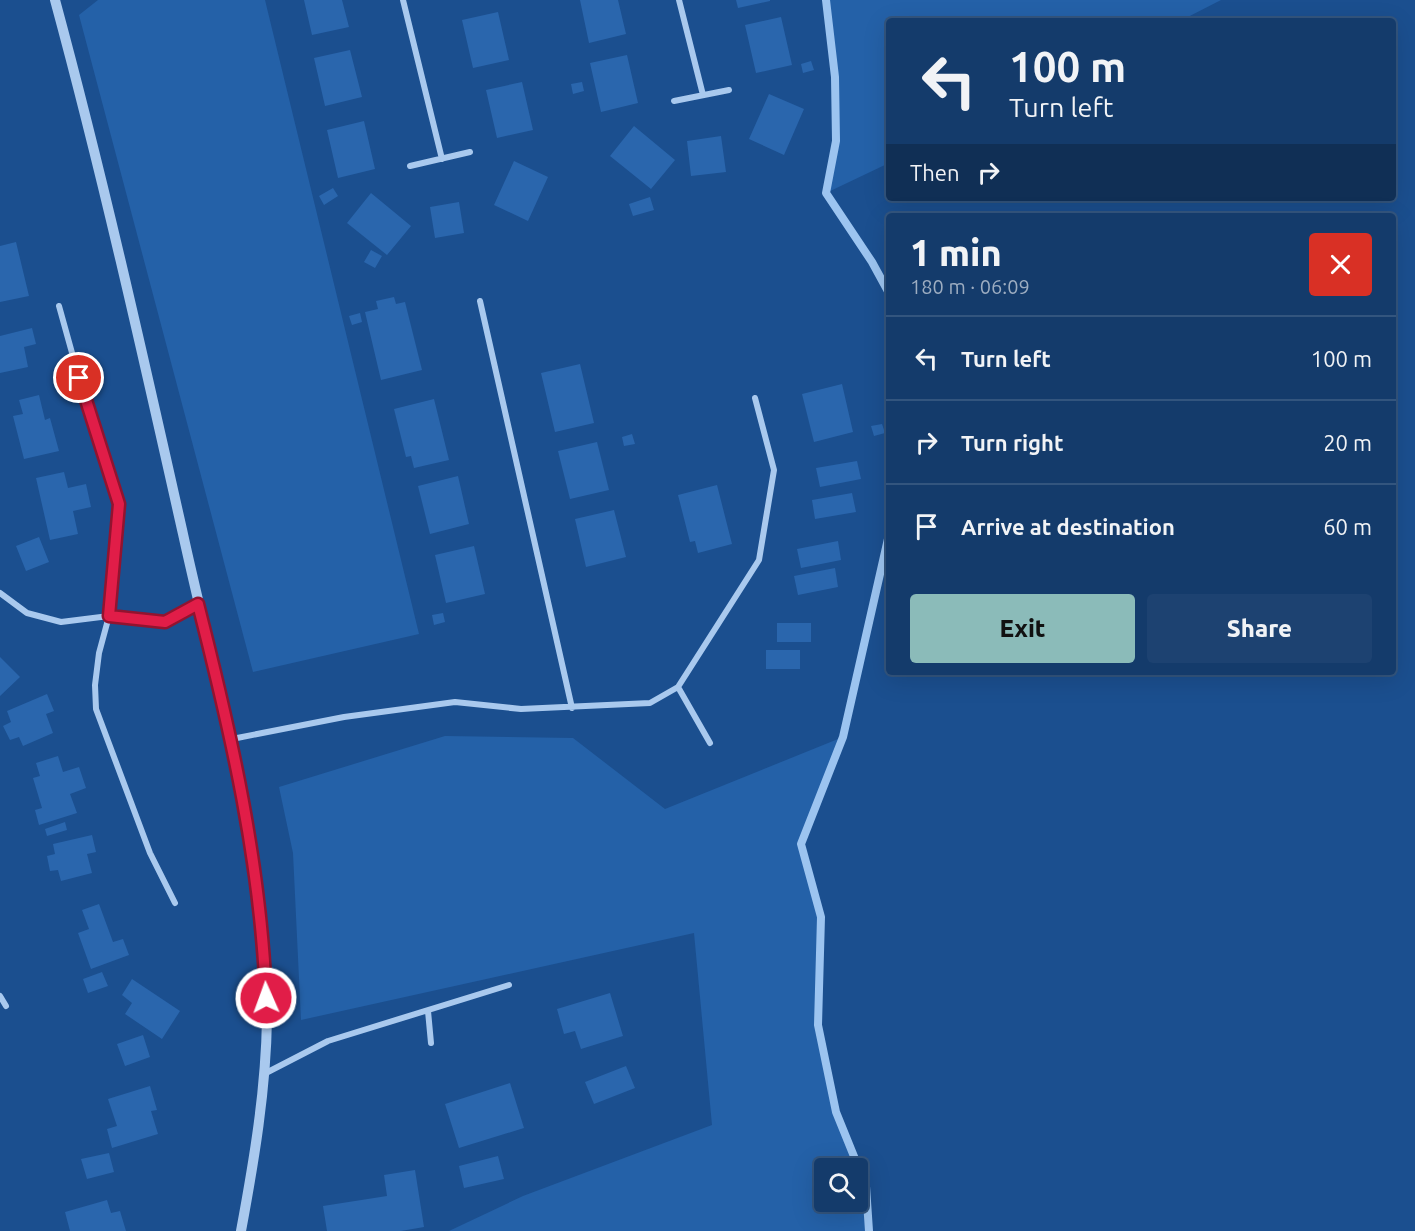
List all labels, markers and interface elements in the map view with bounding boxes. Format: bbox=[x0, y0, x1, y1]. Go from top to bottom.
icon: left bbox=[910, 42, 988, 120]
text: 100 m bbox=[1009, 43, 1126, 90]
text: Turn left bbox=[1009, 92, 1113, 122]
icon: right bbox=[972, 156, 1005, 189]
text: Then bbox=[910, 160, 960, 185]
text: 1 min bbox=[910, 232, 1002, 273]
button: close bbox=[1309, 233, 1372, 296]
text: 180 m · 06:09 bbox=[910, 275, 1030, 298]
icon: left bbox=[910, 342, 943, 375]
text: Turn left bbox=[961, 346, 1051, 371]
text: 100 m bbox=[1311, 346, 1372, 371]
pin bbox=[53, 352, 104, 403]
icon: arrive bbox=[62, 361, 95, 394]
icon: right bbox=[910, 426, 943, 459]
text: Turn right bbox=[961, 430, 1063, 455]
text: 20 m bbox=[1323, 430, 1372, 455]
icon: arrive bbox=[910, 510, 943, 543]
text: Arrive at destination bbox=[961, 514, 1175, 539]
text: 60 m bbox=[1323, 514, 1372, 539]
button: Exit bbox=[910, 594, 1135, 663]
button: Share bbox=[1147, 594, 1372, 663]
position arrow bbox=[234, 966, 298, 1030]
map controls bbox=[814, 1158, 868, 1212]
button: search bbox=[814, 1158, 868, 1212]

